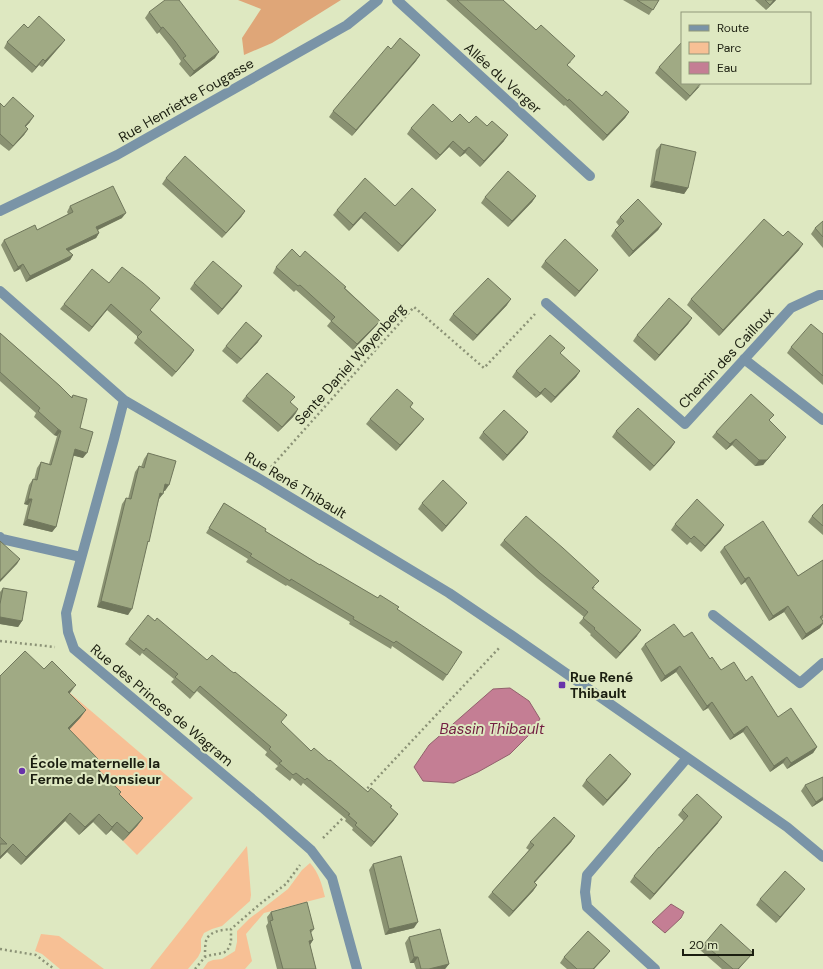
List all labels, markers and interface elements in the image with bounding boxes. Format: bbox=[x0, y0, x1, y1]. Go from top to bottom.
legend bbox=[681, 12, 811, 84]
text: Route bbox=[717, 20, 749, 36]
street label: Allée du Verger bbox=[461, 39, 545, 117]
text: Parc bbox=[717, 40, 741, 56]
street label: Rue Henriette Fougasse bbox=[115, 54, 257, 146]
text: Eau bbox=[717, 60, 737, 76]
street label: Sente Daniel Wayenberg bbox=[291, 299, 409, 429]
street label: Chemin des Cailloux bbox=[675, 304, 778, 412]
street label: Rue René Thibault bbox=[242, 447, 350, 523]
street label: Rue des Princes de Wagram bbox=[87, 640, 237, 770]
place label: Rue René Thibault bbox=[570, 668, 633, 702]
marker: Rue René Thibault bbox=[557, 680, 567, 690]
water label: Bassin Thibault bbox=[440, 719, 545, 739]
place label: École maternelle la Ferme de Monsieur bbox=[30, 754, 161, 788]
marker: École maternelle la Ferme de Monsieur bbox=[17, 766, 27, 776]
scale bar bbox=[683, 931, 753, 957]
text: 20 m bbox=[689, 937, 718, 953]

